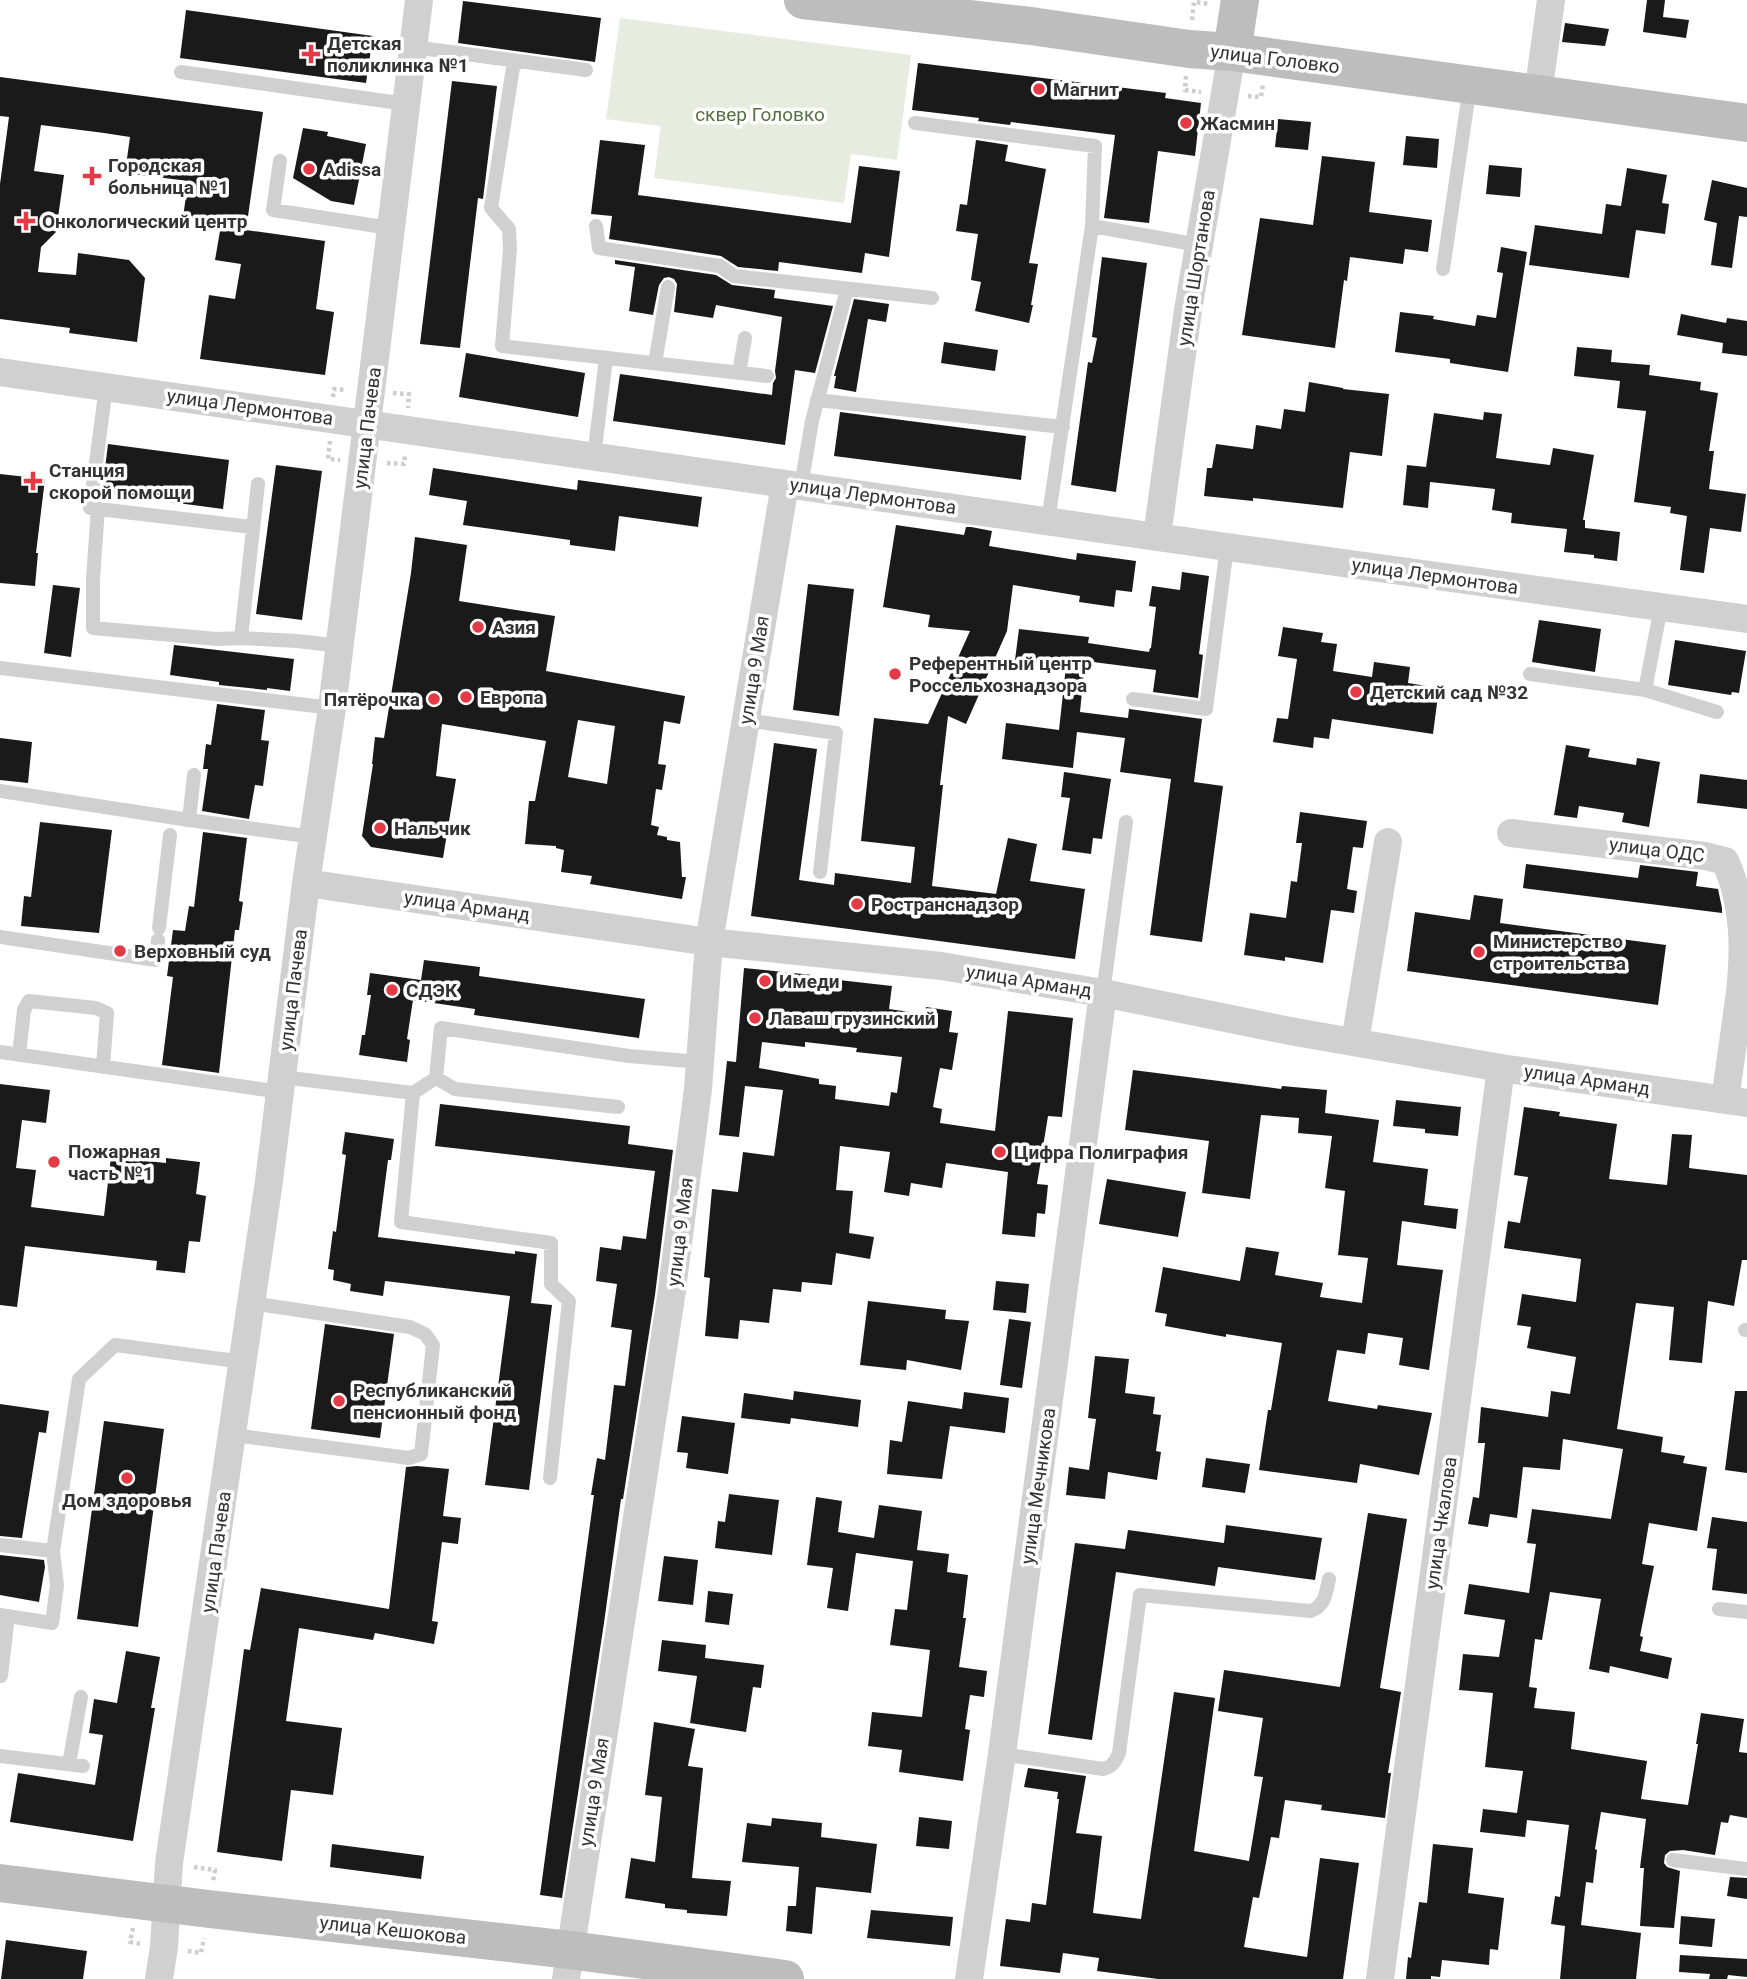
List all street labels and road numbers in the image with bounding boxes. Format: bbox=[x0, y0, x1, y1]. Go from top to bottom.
street label: улица Головко bbox=[1209, 40, 1341, 78]
street label: улица Шортанова bbox=[1172, 188, 1220, 348]
street label: улица Пачева bbox=[348, 366, 386, 490]
street label: улица Лермонтова bbox=[165, 384, 335, 430]
street label: улица Лермонтова bbox=[788, 473, 958, 519]
street label: улица Лермонтова bbox=[1350, 553, 1520, 599]
street label: улица 9 Мая bbox=[734, 614, 774, 726]
street label: улица ОДС bbox=[1608, 833, 1706, 867]
street label: улица Арманд bbox=[403, 886, 531, 926]
street label: улица Пачева bbox=[274, 928, 312, 1052]
street label: улица Арманд bbox=[965, 960, 1093, 1002]
street label: улица Арманд bbox=[1523, 1060, 1651, 1100]
street label: улица 9 Мая bbox=[662, 1176, 698, 1288]
street label: улица Мечникова bbox=[1016, 1406, 1060, 1566]
street label: улица Чкалова bbox=[1420, 1455, 1462, 1591]
street label: улица Пачева bbox=[196, 1490, 236, 1614]
street label: улица 9 Мая bbox=[574, 1736, 614, 1848]
street label: улица Кешокова bbox=[319, 1911, 467, 1949]

